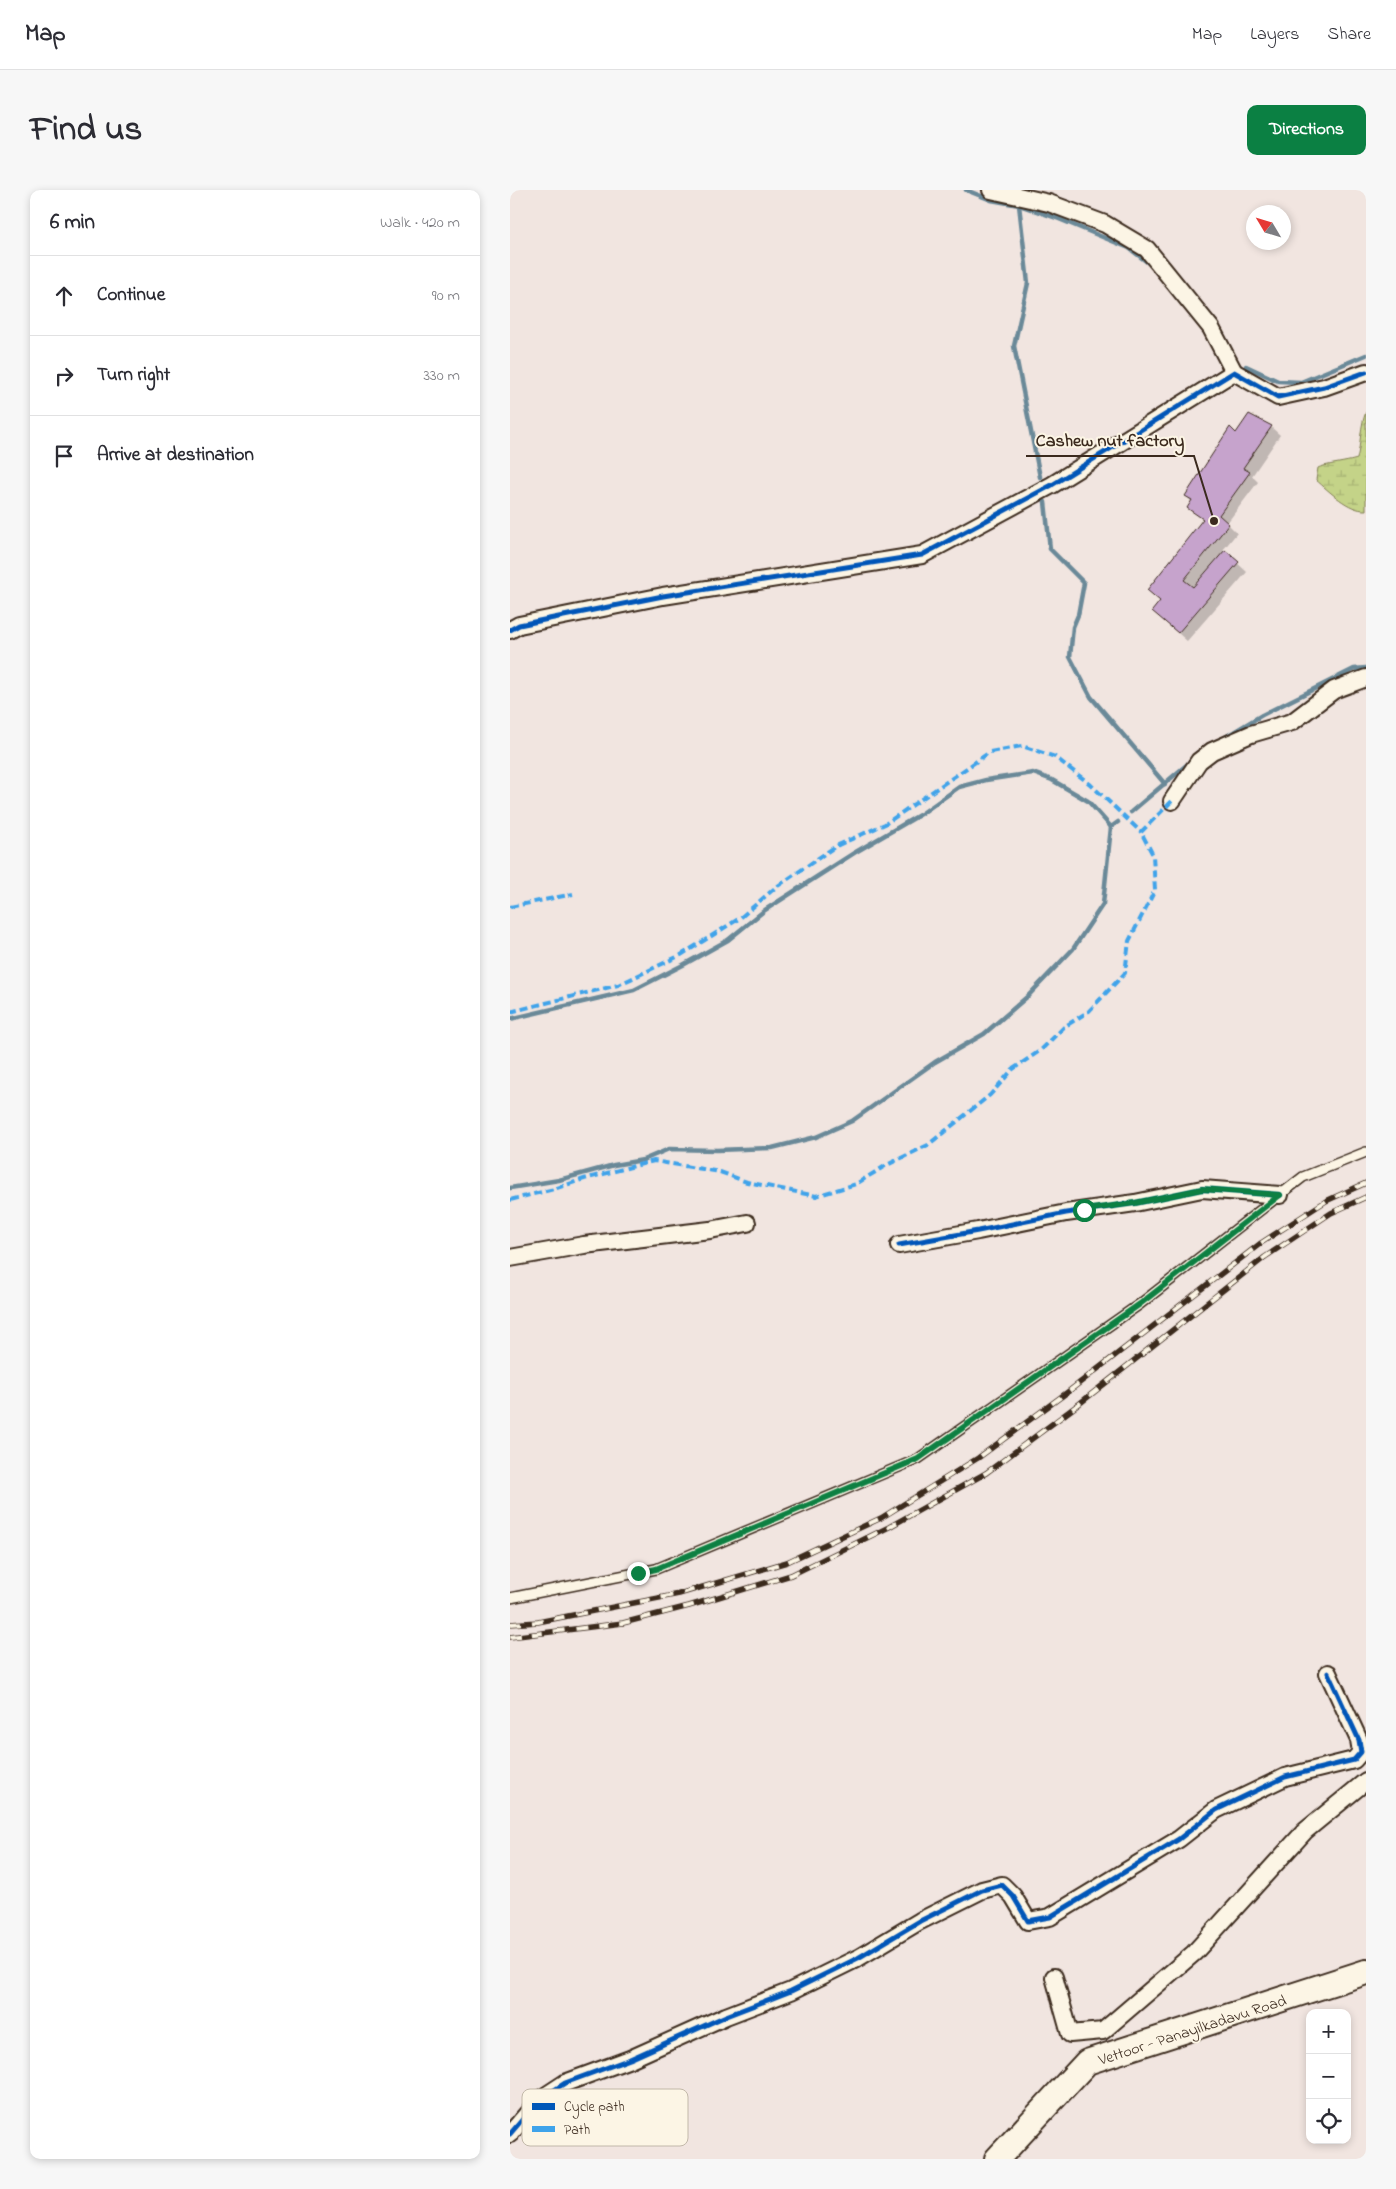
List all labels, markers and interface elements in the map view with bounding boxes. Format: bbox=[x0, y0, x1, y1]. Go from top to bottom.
text: Map bbox=[25, 17, 66, 52]
text: Map bbox=[1192, 22, 1222, 48]
text: Layers bbox=[1250, 22, 1300, 48]
text: Share bbox=[1328, 22, 1371, 48]
text: Find us bbox=[30, 105, 142, 156]
button: Directions bbox=[1247, 105, 1366, 155]
north arrow bbox=[1246, 205, 1291, 250]
text: 6 min bbox=[50, 208, 95, 238]
text: Walk · 420 m bbox=[380, 211, 460, 235]
icon: ahead bbox=[50, 282, 78, 310]
text: Continue bbox=[97, 282, 165, 309]
text: 90 m bbox=[432, 284, 460, 308]
icon: right bbox=[50, 362, 78, 390]
text: Turn right bbox=[97, 362, 170, 389]
text: 330 m bbox=[423, 364, 460, 388]
callout: Cashew nut factory bbox=[1026, 423, 1194, 456]
text: Cashew nut factory bbox=[1036, 429, 1184, 456]
icon: arrive bbox=[50, 442, 78, 470]
text: Arrive at destination bbox=[97, 442, 254, 469]
route start bbox=[1073, 1199, 1096, 1222]
route end bbox=[627, 1562, 650, 1585]
street label: Vettoor - Panayilkadavu Road bbox=[1095, 1989, 1290, 2073]
map controls bbox=[1306, 2009, 1351, 2144]
button: + bbox=[1306, 2009, 1351, 2054]
button: − bbox=[1306, 2054, 1351, 2099]
legend bbox=[522, 2089, 688, 2146]
text: Cycle path bbox=[564, 2097, 625, 2119]
button: locate bbox=[1306, 2099, 1351, 2144]
text: Path bbox=[564, 2120, 590, 2141]

